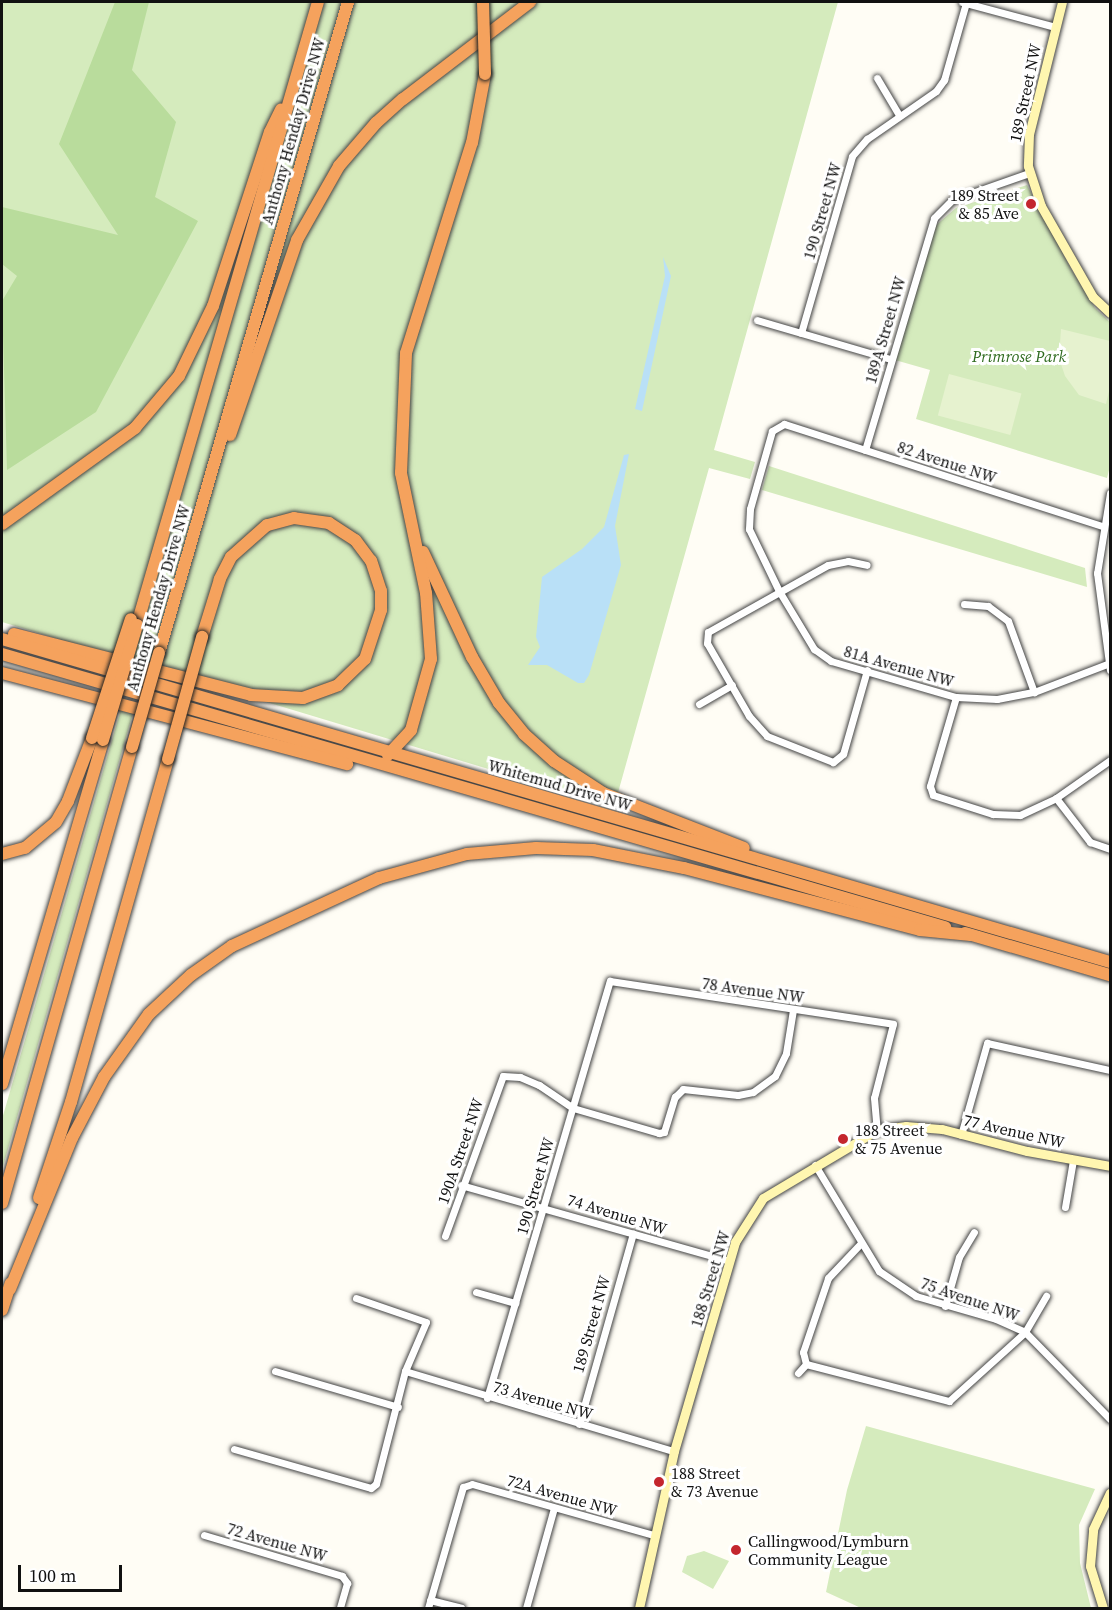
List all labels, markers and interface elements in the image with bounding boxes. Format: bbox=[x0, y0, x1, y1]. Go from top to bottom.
street label: Anthony Henday Drive NW bbox=[257, 35, 329, 227]
street label: 189 Street NW bbox=[1005, 42, 1045, 144]
street label: 190 Street NW bbox=[799, 160, 845, 262]
place label: 189 Street & 85 Ave bbox=[950, 185, 1019, 223]
marker: 189 Street & 85 Ave bbox=[1024, 197, 1038, 211]
street label: 189A Street NW bbox=[861, 274, 909, 386]
park label: Primrose Park bbox=[972, 346, 1066, 366]
street label: 82 Avenue NW bbox=[895, 437, 999, 487]
street label: Anthony Henday Drive NW bbox=[122, 502, 194, 694]
street label: 81A Avenue NW bbox=[842, 641, 956, 691]
street label: Whitemud Drive NW bbox=[486, 755, 634, 815]
street label: 78 Avenue NW bbox=[701, 973, 805, 1007]
street label: 190A Street NW bbox=[433, 1096, 487, 1206]
street label: 77 Avenue NW bbox=[962, 1110, 1066, 1152]
place label: 188 Street & 75 Avenue bbox=[855, 1120, 943, 1158]
marker: 188 Street & 75 Avenue bbox=[836, 1132, 850, 1146]
street label: 190 Street NW bbox=[512, 1135, 558, 1237]
street label: 74 Avenue NW bbox=[565, 1190, 669, 1238]
street label: 188 Street NW bbox=[686, 1228, 734, 1330]
street label: 189 Street NW bbox=[568, 1273, 614, 1375]
street label: 75 Avenue NW bbox=[918, 1273, 1022, 1325]
street label: 73 Avenue NW bbox=[491, 1377, 595, 1423]
place label: 188 Street & 73 Avenue bbox=[671, 1463, 759, 1501]
street label: 72A Avenue NW bbox=[505, 1470, 619, 1520]
marker: 188 Street & 73 Avenue bbox=[652, 1475, 666, 1489]
street label: 72 Avenue NW bbox=[225, 1519, 329, 1565]
place label: Callingwood/Lymburn Community League bbox=[748, 1531, 909, 1569]
marker: Callingwood/Lymburn Community League bbox=[729, 1543, 743, 1557]
scale bar bbox=[21, 1553, 124, 1591]
text: 100 m bbox=[29, 1563, 76, 1588]

